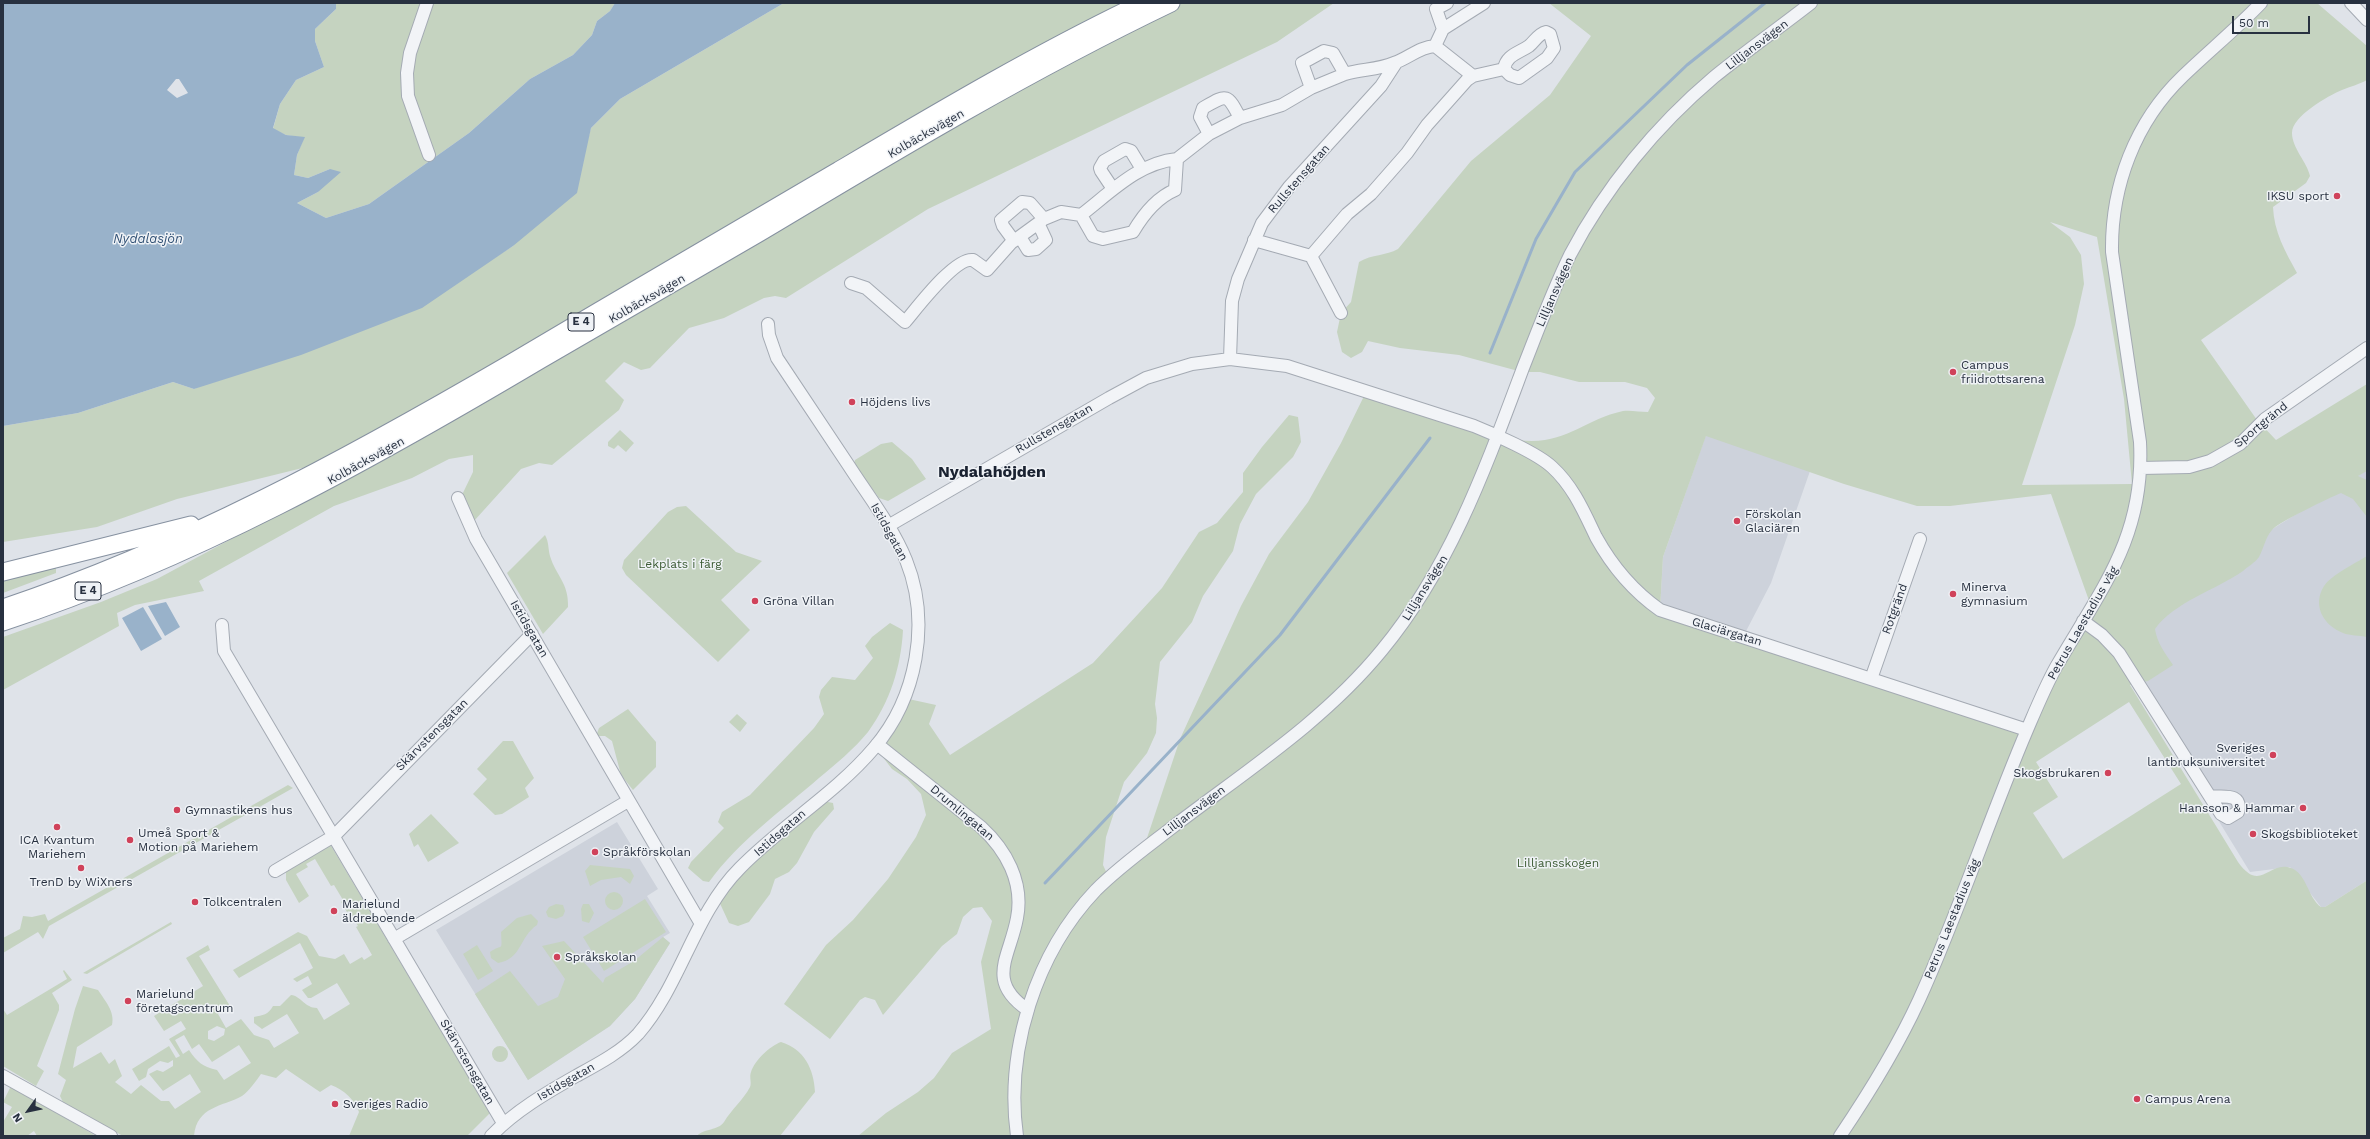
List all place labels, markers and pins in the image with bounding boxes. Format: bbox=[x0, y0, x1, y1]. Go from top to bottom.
place label: IKSU sport bbox=[2267, 189, 2329, 203]
marker: IKSU sport bbox=[2332, 191, 2342, 201]
place label: Campus friidrottsarena bbox=[1961, 358, 2045, 386]
marker: Campus friidrottsarena bbox=[1948, 367, 1958, 377]
place label: Höjdens livs bbox=[860, 395, 931, 409]
marker: Höjdens livs bbox=[847, 397, 857, 407]
place label: Förskolan Glaciären bbox=[1745, 507, 1802, 535]
marker: Förskolan Glaciären bbox=[1732, 516, 1742, 526]
place label: Minerva gymnasium bbox=[1961, 580, 2028, 608]
marker: Minerva gymnasium bbox=[1948, 589, 1958, 599]
place label: Gröna Villan bbox=[763, 594, 834, 608]
marker: Gröna Villan bbox=[750, 596, 760, 606]
place label: Sveriges lantbruksuniversitet bbox=[2147, 741, 2265, 769]
marker: Sveriges lantbruksuniversitet bbox=[2268, 750, 2278, 760]
place label: Skogsbrukaren bbox=[2013, 766, 2100, 780]
marker: Skogsbrukaren bbox=[2103, 768, 2113, 778]
place label: Hansson & Hammar bbox=[2179, 801, 2295, 815]
place label: Gymnastikens hus bbox=[185, 803, 293, 817]
marker: Hansson & Hammar bbox=[2298, 803, 2308, 813]
marker: Gymnastikens hus bbox=[172, 805, 182, 815]
marker: ICA Kvantum Mariehem bbox=[52, 822, 62, 832]
place label: Umeå Sport & Motion på Mariehem bbox=[138, 826, 258, 854]
place label: Skogsbiblioteket bbox=[2261, 827, 2358, 841]
marker: Skogsbiblioteket bbox=[2248, 829, 2258, 839]
place label: ICA Kvantum Mariehem bbox=[19, 833, 95, 861]
marker: Umeå Sport & Motion på Mariehem bbox=[125, 835, 135, 845]
place label: Språkförskolan bbox=[603, 845, 691, 859]
marker: Språkförskolan bbox=[590, 847, 600, 857]
marker: TrenD by WiXners bbox=[76, 863, 86, 873]
place label: TrenD by WiXners bbox=[30, 875, 132, 889]
place label: Tolkcentralen bbox=[203, 895, 282, 909]
marker: Tolkcentralen bbox=[190, 897, 200, 907]
place label: Marielund äldreboende bbox=[342, 897, 415, 925]
marker: Marielund äldreboende bbox=[329, 906, 339, 916]
place label: Språkskolan bbox=[565, 950, 636, 964]
marker: Språkskolan bbox=[552, 952, 562, 962]
place label: Marielund företagscentrum bbox=[136, 987, 233, 1015]
marker: Marielund företagscentrum bbox=[123, 996, 133, 1006]
place label: Campus Arena bbox=[2145, 1092, 2231, 1106]
marker: Campus Arena bbox=[2132, 1094, 2142, 1104]
place label: Sveriges Radio bbox=[343, 1097, 428, 1111]
marker: Sveriges Radio bbox=[330, 1099, 340, 1109]

